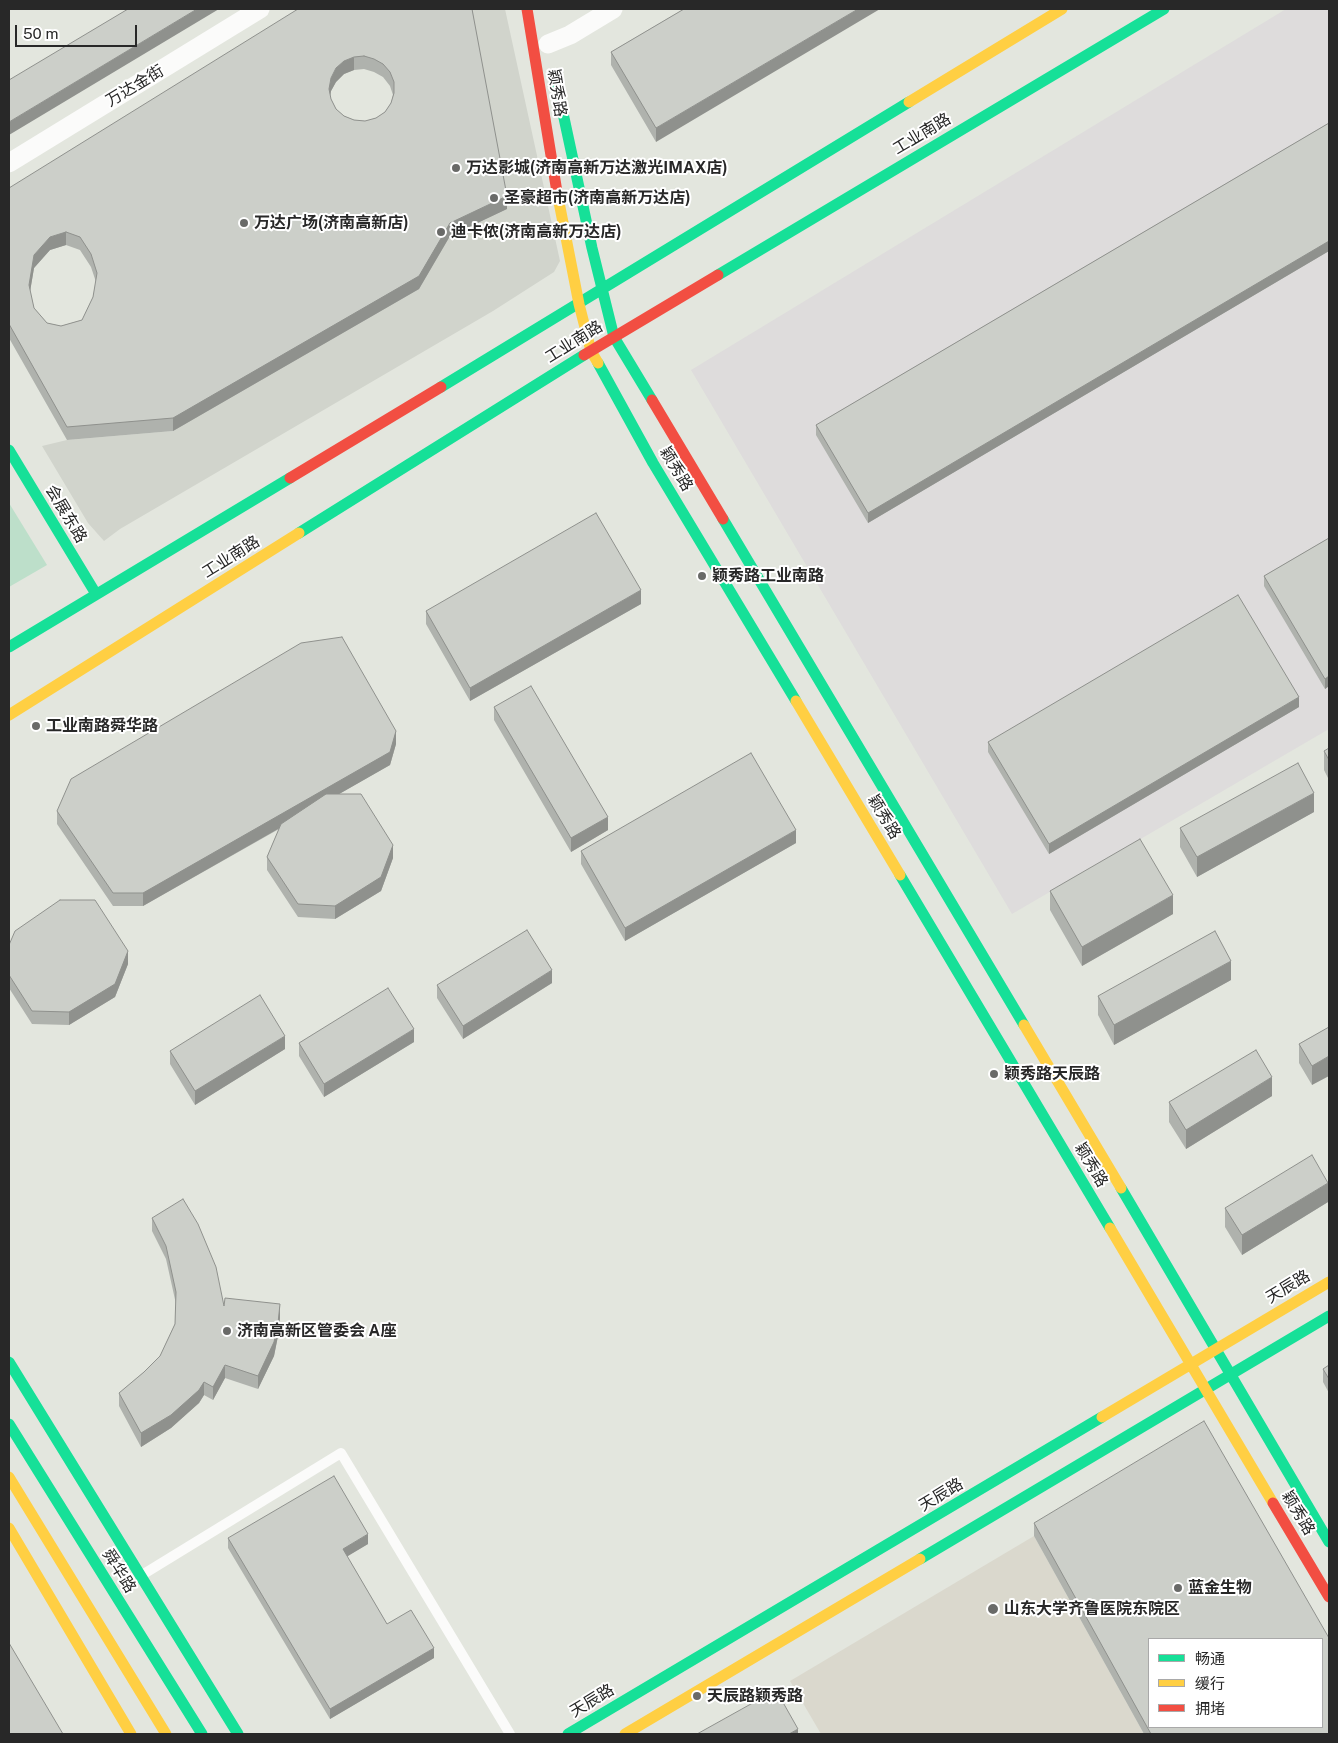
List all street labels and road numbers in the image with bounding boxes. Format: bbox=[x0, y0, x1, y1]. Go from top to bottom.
street label: 万达金街 bbox=[103, 61, 167, 111]
street label: 颖秀路 bbox=[544, 68, 570, 118]
street label: 工业南路 bbox=[890, 109, 954, 159]
street label: 工业南路 bbox=[542, 317, 606, 367]
street label: 颖秀路 bbox=[655, 443, 697, 495]
street label: 会展东路 bbox=[41, 482, 91, 546]
street label: 工业南路 bbox=[199, 532, 263, 582]
street label: 颖秀路 bbox=[863, 791, 905, 843]
street label: 颖秀路 bbox=[1070, 1139, 1112, 1191]
street label: 天辰路 bbox=[1262, 1266, 1314, 1308]
street label: 天辰路 bbox=[915, 1474, 967, 1516]
street label: 颖秀路 bbox=[1277, 1487, 1319, 1539]
street label: 舜华路 bbox=[98, 1546, 140, 1596]
street label: 天辰路 bbox=[566, 1680, 618, 1722]

